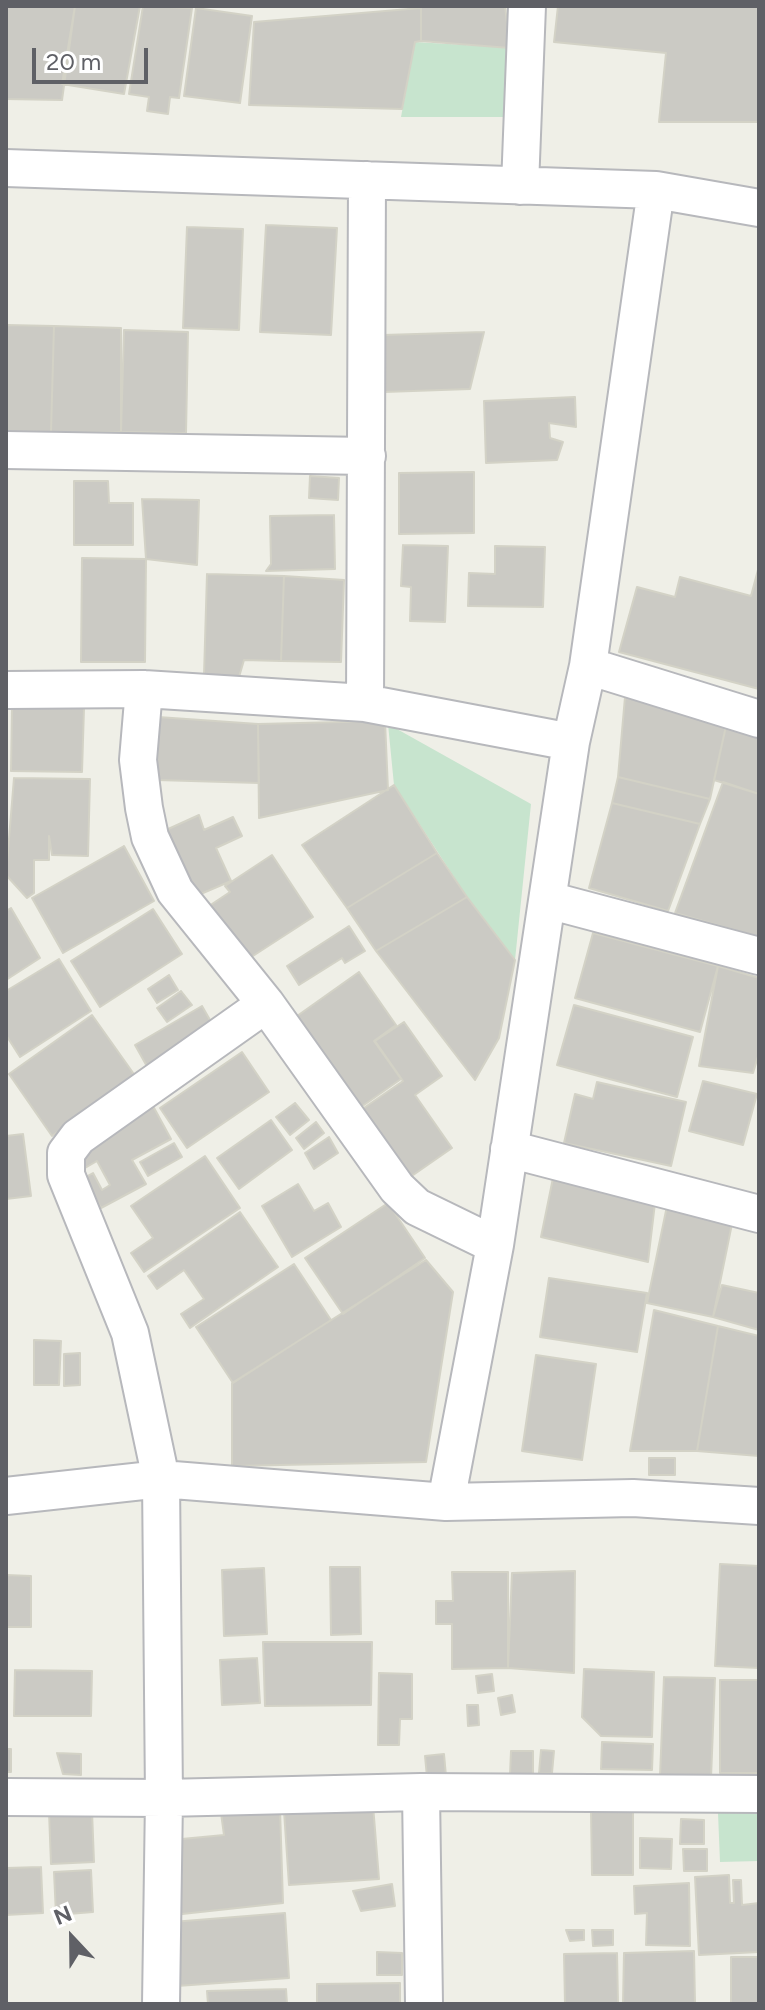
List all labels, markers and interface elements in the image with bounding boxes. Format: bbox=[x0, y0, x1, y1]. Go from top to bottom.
scale bar bbox=[36, 32, 152, 82]
text: 20 m bbox=[46, 47, 101, 76]
north arrow bbox=[32, 1898, 112, 1978]
text: N bbox=[50, 1900, 76, 1931]

